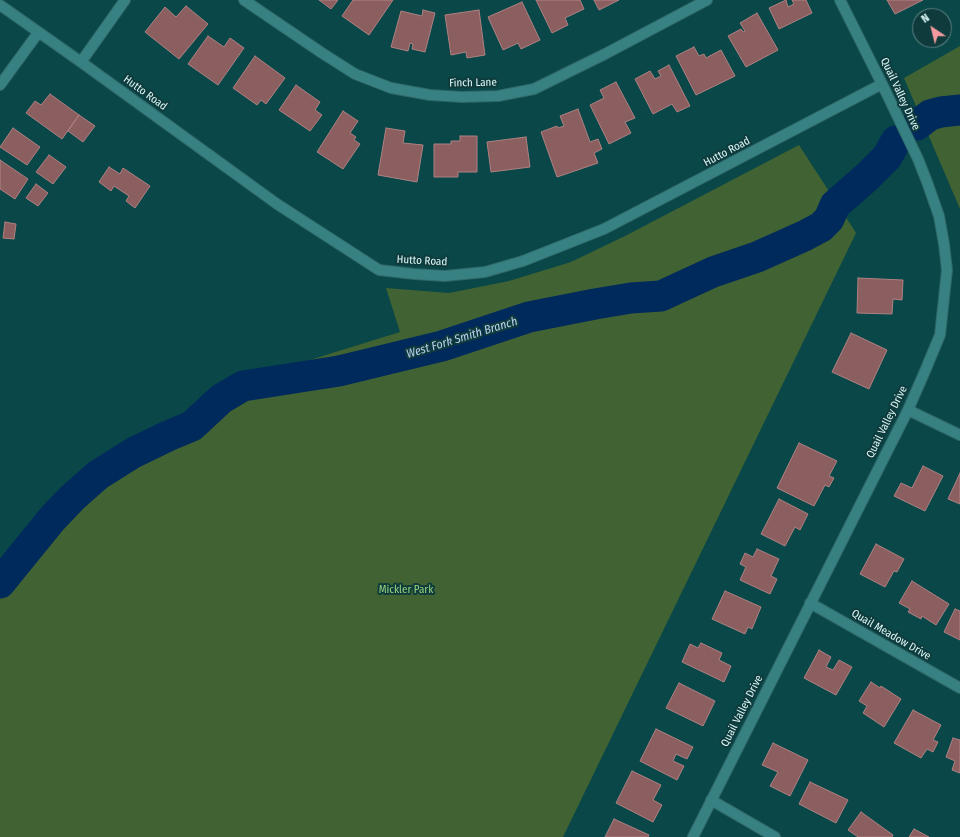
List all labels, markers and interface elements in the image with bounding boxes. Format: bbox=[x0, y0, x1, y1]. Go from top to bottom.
north arrow bbox=[912, 8, 952, 48]
text: N bbox=[919, 11, 932, 26]
street label: Quail Valley Drive bbox=[877, 56, 923, 132]
street label: Hutto Road bbox=[121, 73, 169, 113]
street label: Finch Lane bbox=[449, 76, 497, 90]
street label: Hutto Road bbox=[702, 134, 752, 170]
street label: Hutto Road bbox=[396, 253, 448, 269]
water label: West Fork Smith Branch bbox=[405, 314, 519, 362]
street label: Quail Valley Drive bbox=[864, 384, 910, 460]
park label: Mickler Park bbox=[379, 583, 433, 597]
street label: Quail Meadow Drive bbox=[849, 607, 933, 663]
street label: Quail Valley Drive bbox=[718, 673, 766, 749]

